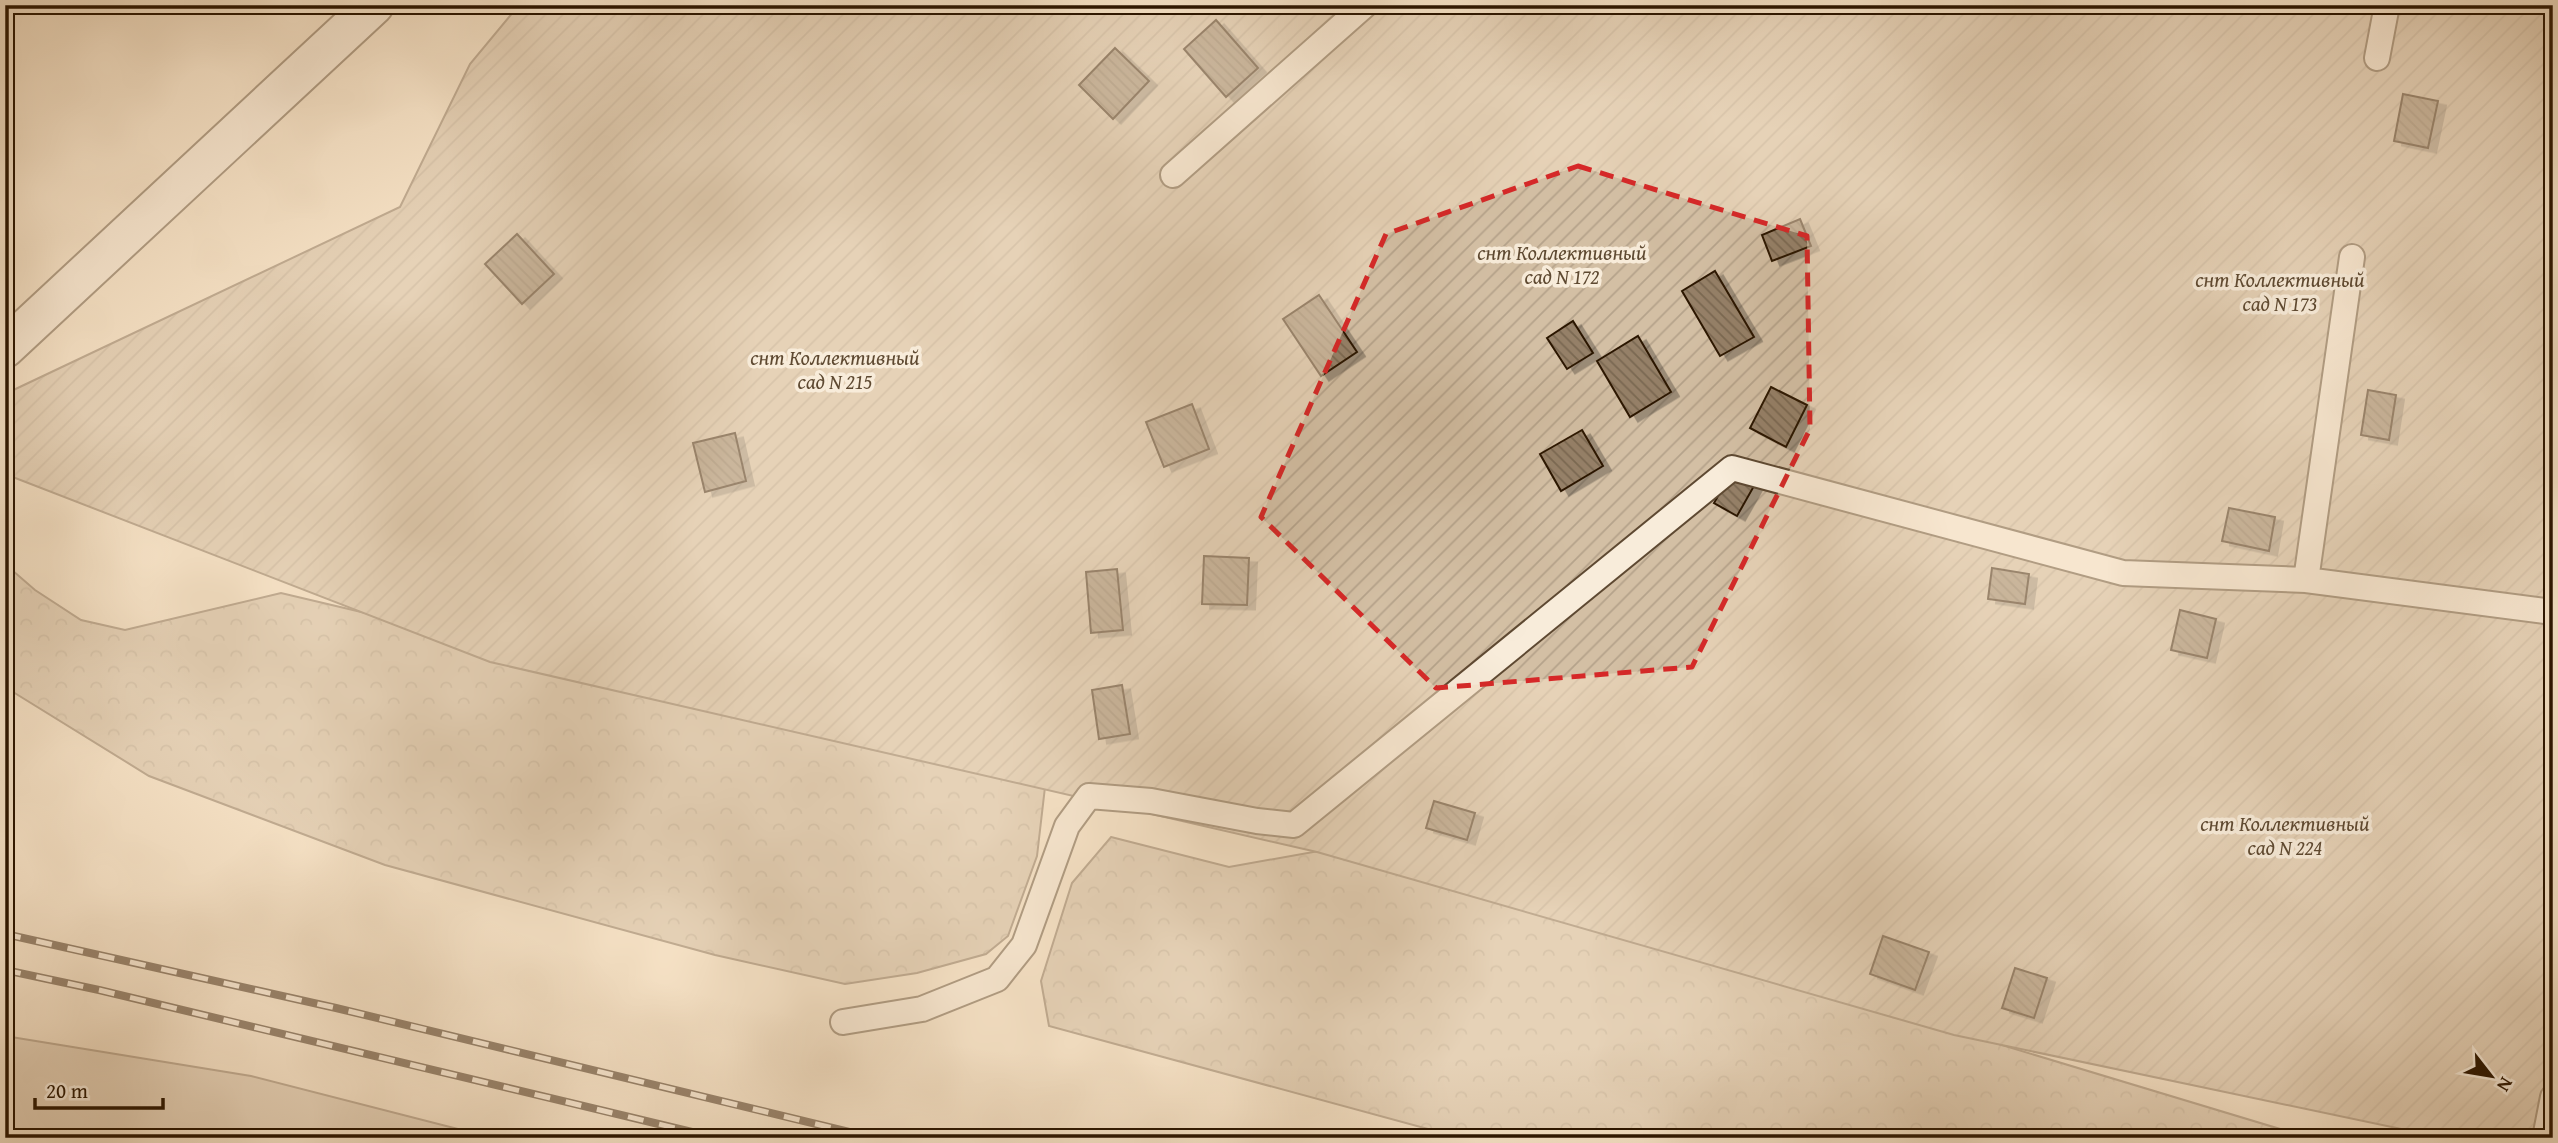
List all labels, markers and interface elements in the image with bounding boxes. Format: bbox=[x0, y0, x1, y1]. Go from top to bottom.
park label: снт Коллективный сад N 172 bbox=[1477, 237, 1647, 292]
park label: снт Коллективный сад N 173 bbox=[2195, 264, 2365, 319]
park label: снт Коллективный сад N 215 bbox=[750, 342, 920, 397]
park label: снт Коллективный сад N 224 bbox=[2200, 808, 2370, 863]
north arrow bbox=[2456, 1042, 2526, 1112]
scale bar bbox=[35, 1066, 163, 1110]
text: N bbox=[2490, 1072, 2521, 1098]
text: 20 m bbox=[46, 1075, 88, 1106]

